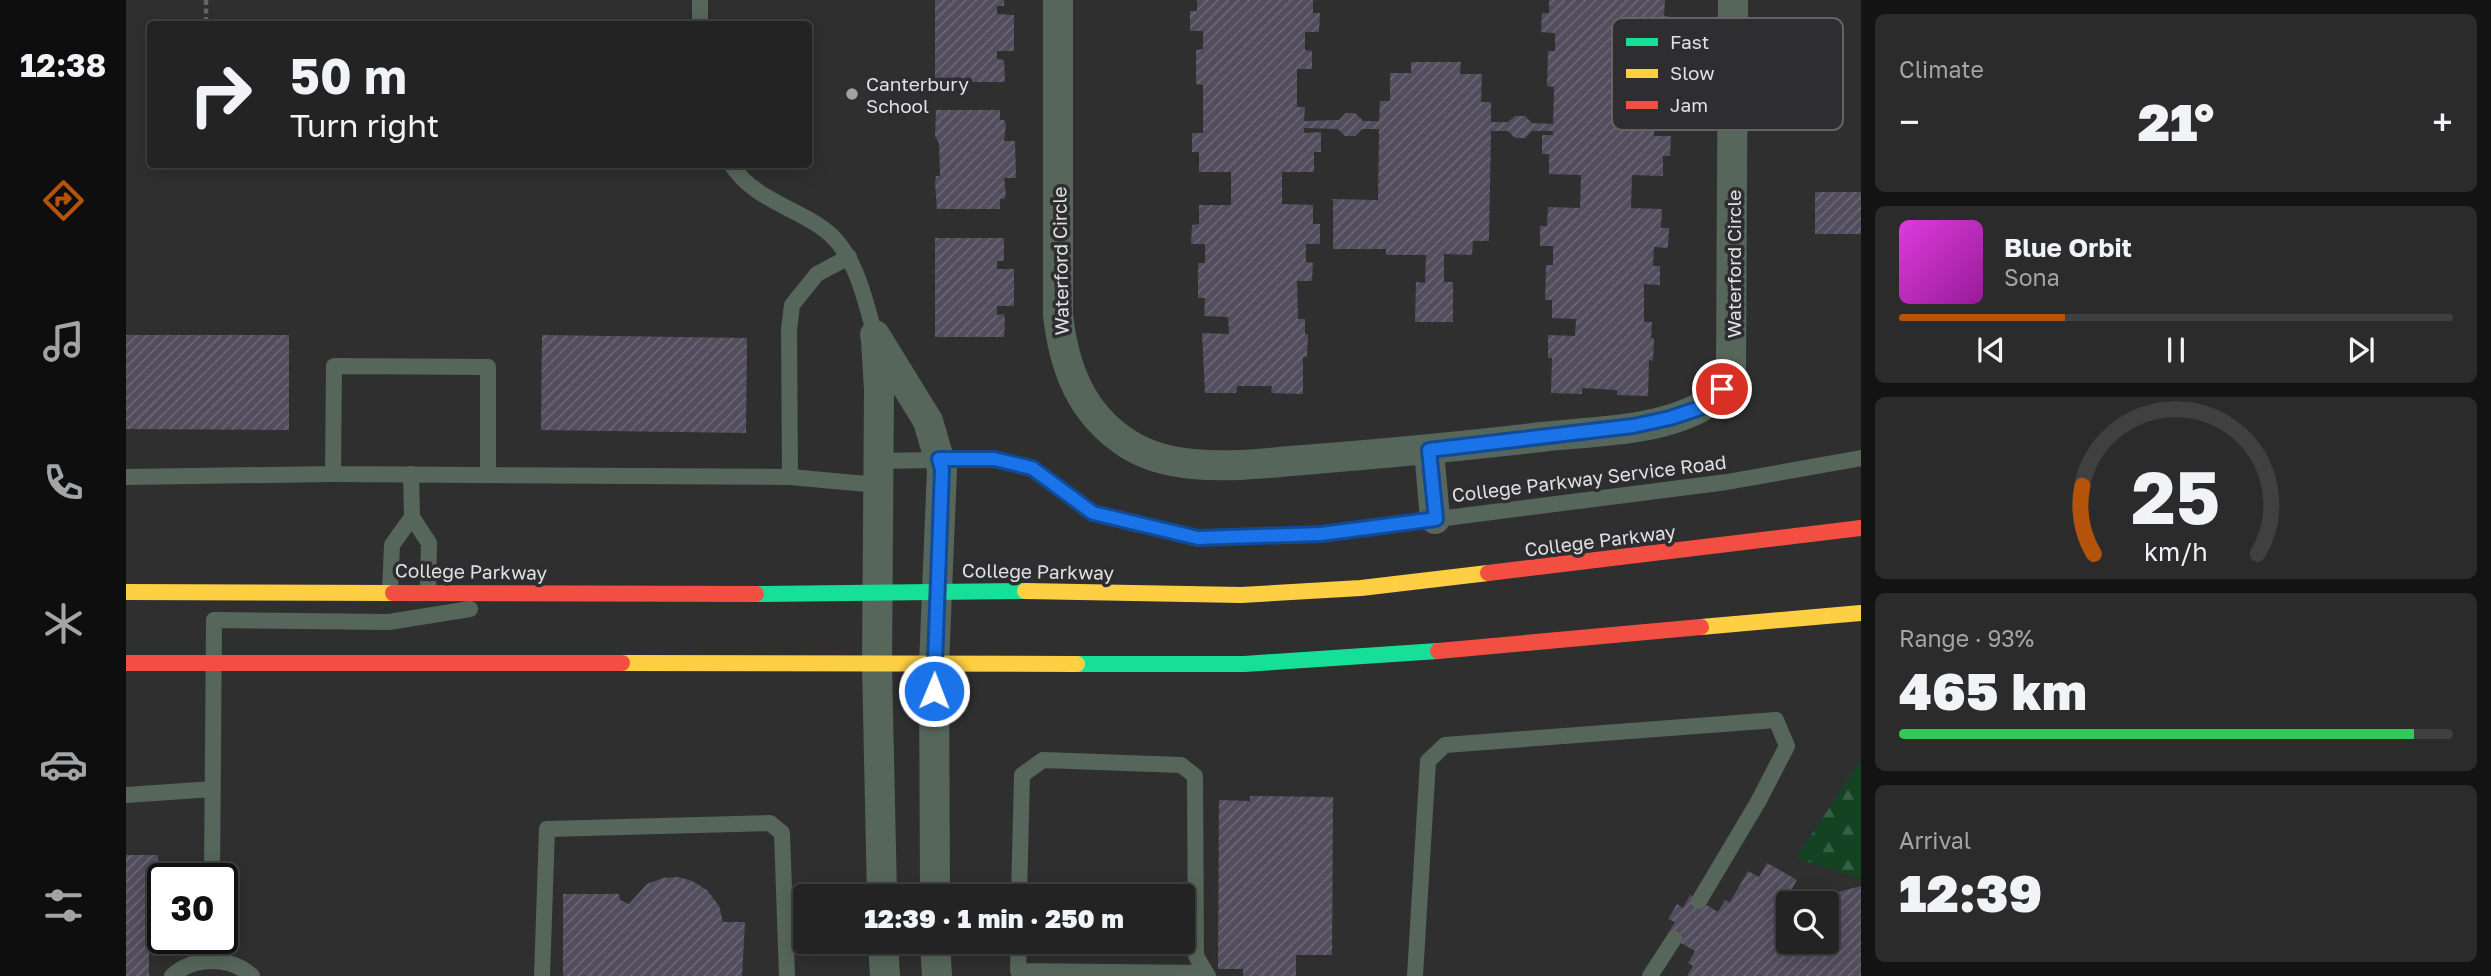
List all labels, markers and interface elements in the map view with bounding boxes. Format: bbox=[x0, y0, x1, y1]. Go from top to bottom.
legend bbox=[1612, 18, 1843, 130]
text: Fast bbox=[1670, 30, 1709, 53]
text: 12:38 bbox=[20, 46, 106, 84]
text: 50 m bbox=[290, 46, 407, 105]
icon: right bbox=[175, 49, 266, 140]
text: Climate bbox=[1899, 55, 1984, 83]
text: Slow bbox=[1670, 61, 1715, 84]
place label: Canterbury School bbox=[866, 72, 969, 117]
marker: Canterbury School bbox=[844, 86, 860, 102]
text: 21° bbox=[2138, 90, 2214, 152]
text: Jam bbox=[1670, 93, 1708, 116]
text: − bbox=[1899, 99, 1920, 144]
text: + bbox=[2432, 99, 2453, 144]
text: Turn right bbox=[290, 106, 439, 144]
icon: directions bbox=[39, 176, 88, 225]
street label: Waterford Circle bbox=[1047, 186, 1073, 336]
street label: Waterford Circle bbox=[1722, 190, 1745, 338]
text: Blue Orbit bbox=[2004, 232, 2132, 263]
text: Sona bbox=[2004, 263, 2060, 291]
icon: music bbox=[39, 317, 88, 366]
icon: previous bbox=[1972, 331, 2010, 369]
icon: pause bbox=[2157, 331, 2195, 369]
icon: next bbox=[2342, 331, 2380, 369]
pin bbox=[1692, 359, 1752, 419]
icon: arrive bbox=[1703, 370, 1741, 408]
street label: College Parkway Service Road bbox=[1450, 450, 1728, 506]
text: 25 bbox=[2132, 453, 2220, 540]
icon: phone bbox=[39, 458, 88, 507]
street label: College Parkway bbox=[1523, 519, 1677, 561]
text: km/h bbox=[2144, 536, 2208, 567]
street label: College Parkway bbox=[395, 558, 548, 584]
street label: College Parkway bbox=[962, 558, 1115, 584]
icon: climate bbox=[39, 599, 88, 648]
text: Range · 93% bbox=[1899, 624, 2034, 652]
position arrow bbox=[897, 654, 971, 728]
text: 465 km bbox=[1899, 659, 2087, 721]
icon: car bbox=[39, 740, 88, 789]
text: Arrival bbox=[1899, 826, 1971, 854]
text: 12:39 bbox=[1899, 861, 2042, 923]
speed limit sign: 30 bbox=[147, 863, 238, 954]
icon: filters bbox=[39, 881, 88, 930]
map controls bbox=[1776, 891, 1839, 954]
button: search bbox=[1776, 891, 1839, 954]
text: 12:39 · 1 min · 250 m bbox=[864, 903, 1124, 934]

